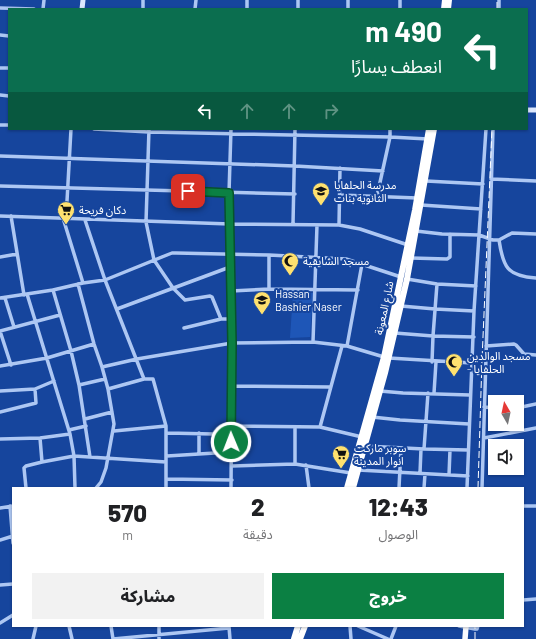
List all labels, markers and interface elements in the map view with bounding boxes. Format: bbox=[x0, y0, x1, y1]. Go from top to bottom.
text: 490 m bbox=[365, 14, 442, 48]
icon: left bbox=[456, 24, 508, 76]
text: انعطف يسارًا bbox=[351, 55, 442, 77]
icon: left bbox=[194, 100, 216, 122]
icon: ahead bbox=[236, 100, 258, 122]
icon: ahead bbox=[278, 100, 300, 122]
icon: right bbox=[320, 100, 342, 122]
pin bbox=[171, 174, 205, 208]
place label: مدرسة الحلفايا الثانوية بنات bbox=[334, 178, 397, 205]
icon: arrive bbox=[177, 180, 199, 202]
school or university icon: مدرسة الحلفايا الثانوية بنات bbox=[311, 181, 331, 206]
supermarket icon: دكان فريحة bbox=[56, 200, 76, 225]
place label: دكان فريحة bbox=[79, 203, 126, 217]
mosque icon: مسجد الشايقية bbox=[280, 251, 300, 276]
place label: مسجد الشايقية bbox=[303, 254, 370, 268]
street label: شارع المعونة bbox=[371, 279, 398, 336]
place label: Hassan Bashier Naser bbox=[275, 287, 342, 313]
school or university icon: Hassan Bashier Naser bbox=[252, 290, 272, 315]
place label: مسجد الوالدين - الحلفايا bbox=[467, 349, 531, 376]
mosque icon: مسجد الوالدين - الحلفايا bbox=[444, 352, 464, 377]
north arrow bbox=[488, 395, 524, 431]
map controls bbox=[488, 395, 524, 475]
position arrow bbox=[210, 421, 252, 463]
button: sound bbox=[488, 439, 524, 475]
place label: سوبر ماركت انوار المدينة bbox=[354, 441, 407, 468]
supermarket icon: سوبر ماركت انوار المدينة bbox=[331, 444, 351, 469]
text: 2 bbox=[251, 492, 265, 521]
text: 12:43 bbox=[369, 492, 428, 521]
text: 570 bbox=[108, 498, 147, 527]
text: دقيقة bbox=[243, 526, 273, 542]
text: الوصول bbox=[379, 526, 418, 542]
text: m bbox=[122, 527, 133, 543]
button: مشاركة bbox=[32, 573, 264, 619]
button: خروج bbox=[272, 573, 504, 619]

